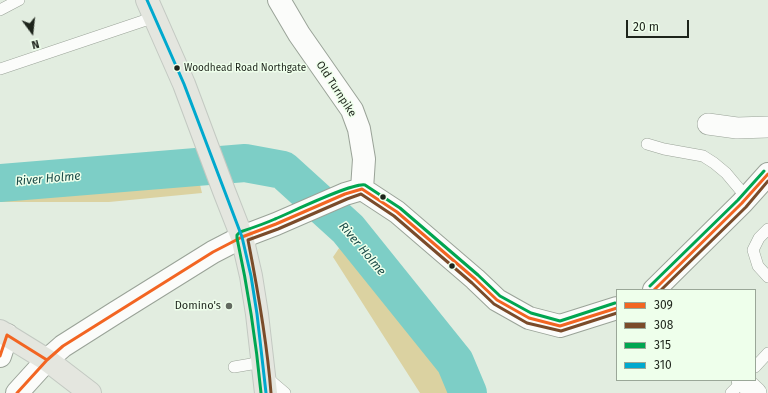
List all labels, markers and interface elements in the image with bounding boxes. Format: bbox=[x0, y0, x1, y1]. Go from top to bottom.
north arrow bbox=[12, 12, 52, 52]
scale bar bbox=[628, 12, 691, 38]
text: 20 m bbox=[633, 20, 659, 34]
text: N bbox=[30, 37, 40, 51]
street label: Old Turnpike bbox=[313, 59, 359, 119]
place label: Woodhead Road Northgate bbox=[184, 62, 306, 74]
marker: Woodhead Road Northgate bbox=[172, 63, 182, 73]
water label: River Holme bbox=[15, 169, 81, 189]
unlabelled marker bbox=[378, 192, 388, 202]
water label: River Holme bbox=[336, 219, 388, 279]
unlabelled marker bbox=[447, 261, 457, 271]
legend bbox=[616, 289, 756, 381]
text: 309 bbox=[654, 298, 673, 312]
place label: Domino's bbox=[175, 299, 221, 313]
marker: Domino's bbox=[224, 301, 234, 311]
text: 308 bbox=[654, 318, 673, 332]
text: 315 bbox=[654, 338, 671, 352]
text: 310 bbox=[654, 358, 672, 372]

